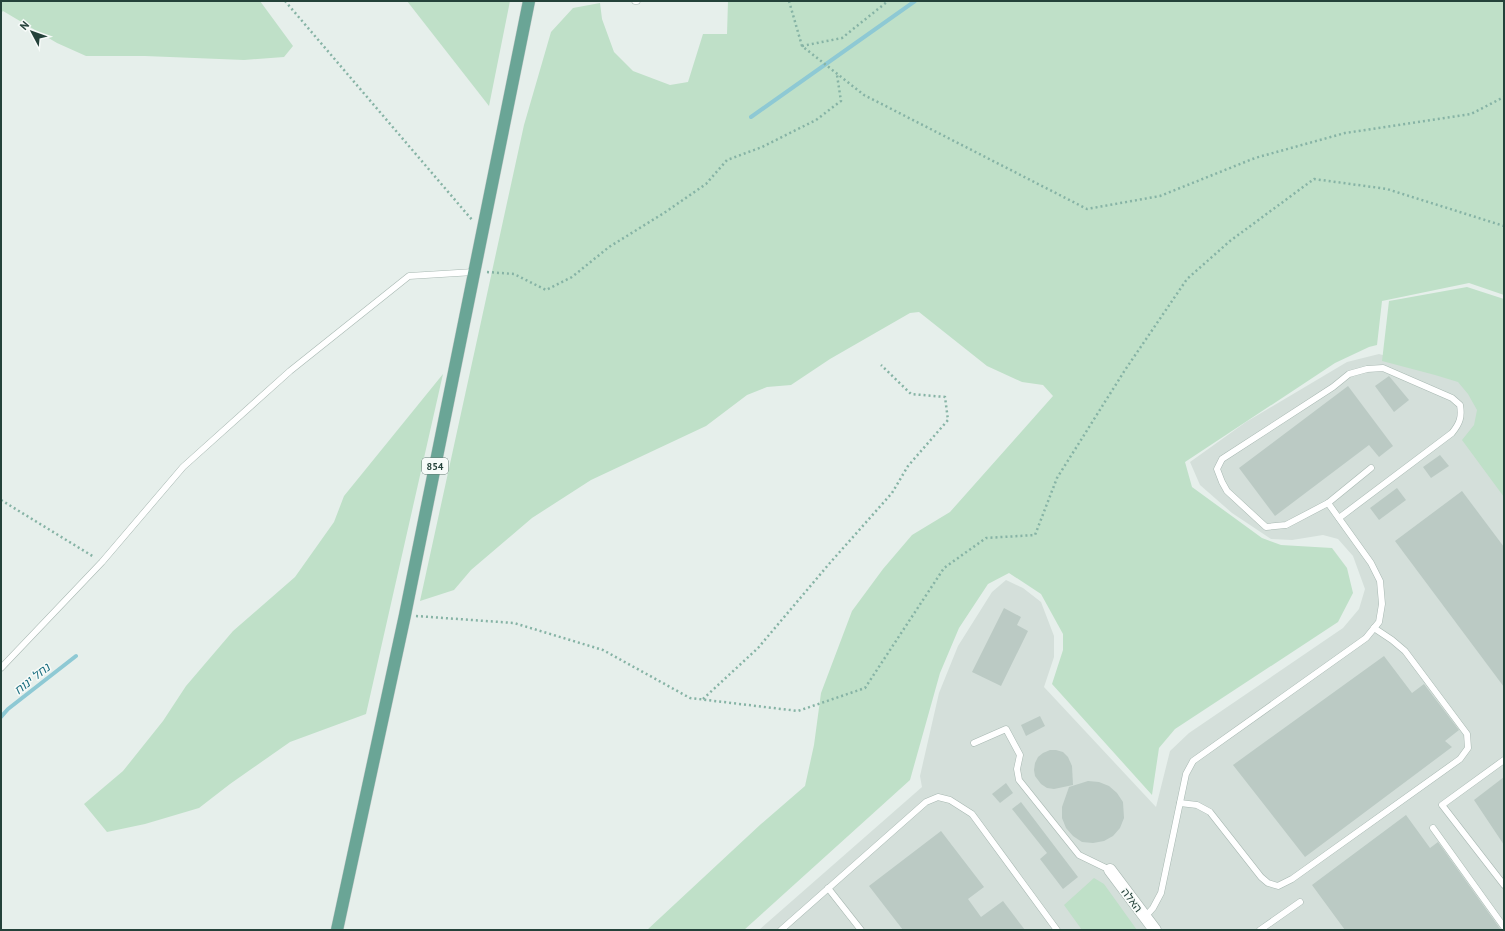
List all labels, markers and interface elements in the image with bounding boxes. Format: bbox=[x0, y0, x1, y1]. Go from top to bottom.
north arrow bbox=[12, 12, 52, 52]
text: N bbox=[17, 18, 32, 33]
road number: 854 bbox=[422, 458, 448, 474]
water label: נחל ינוח bbox=[11, 659, 54, 698]
street label: האלה bbox=[1118, 885, 1146, 915]

